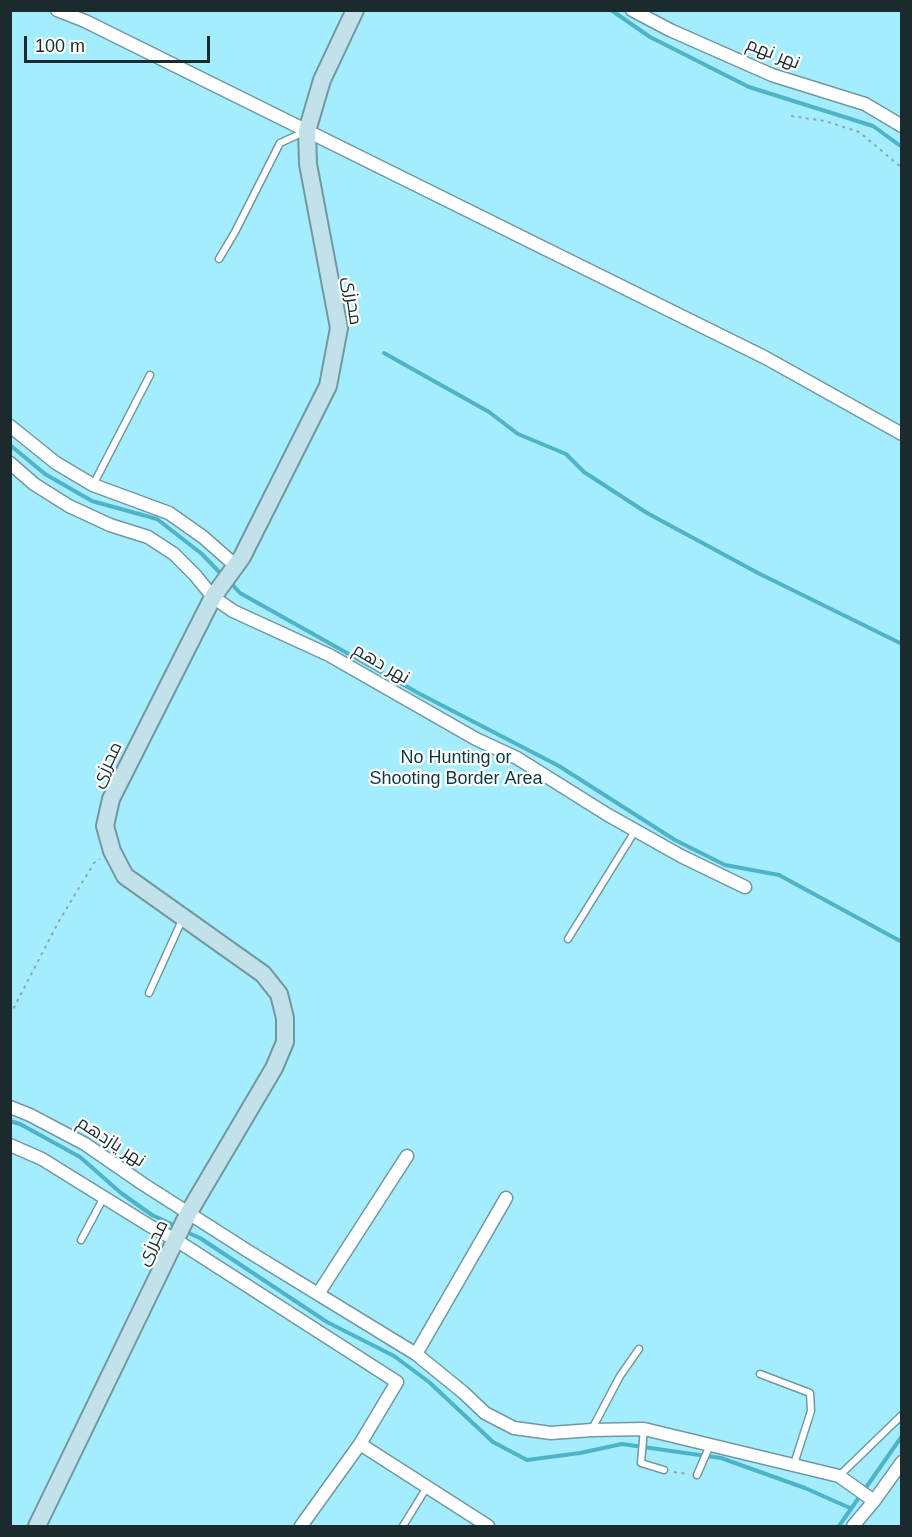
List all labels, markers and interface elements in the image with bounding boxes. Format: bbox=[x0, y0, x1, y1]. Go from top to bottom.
scale bar bbox=[27, 24, 213, 62]
street label: نهر نهم bbox=[743, 34, 803, 74]
text: 100 m bbox=[35, 36, 85, 56]
street label: محرزی bbox=[338, 275, 366, 327]
street label: نهر دهم bbox=[349, 639, 413, 689]
street label: محرزی bbox=[87, 738, 127, 792]
park label: No Hunting or Shooting Border Area bbox=[369, 747, 543, 789]
street label: نهر یازدهم bbox=[73, 1112, 149, 1172]
street label: محرزی bbox=[133, 1216, 173, 1270]

